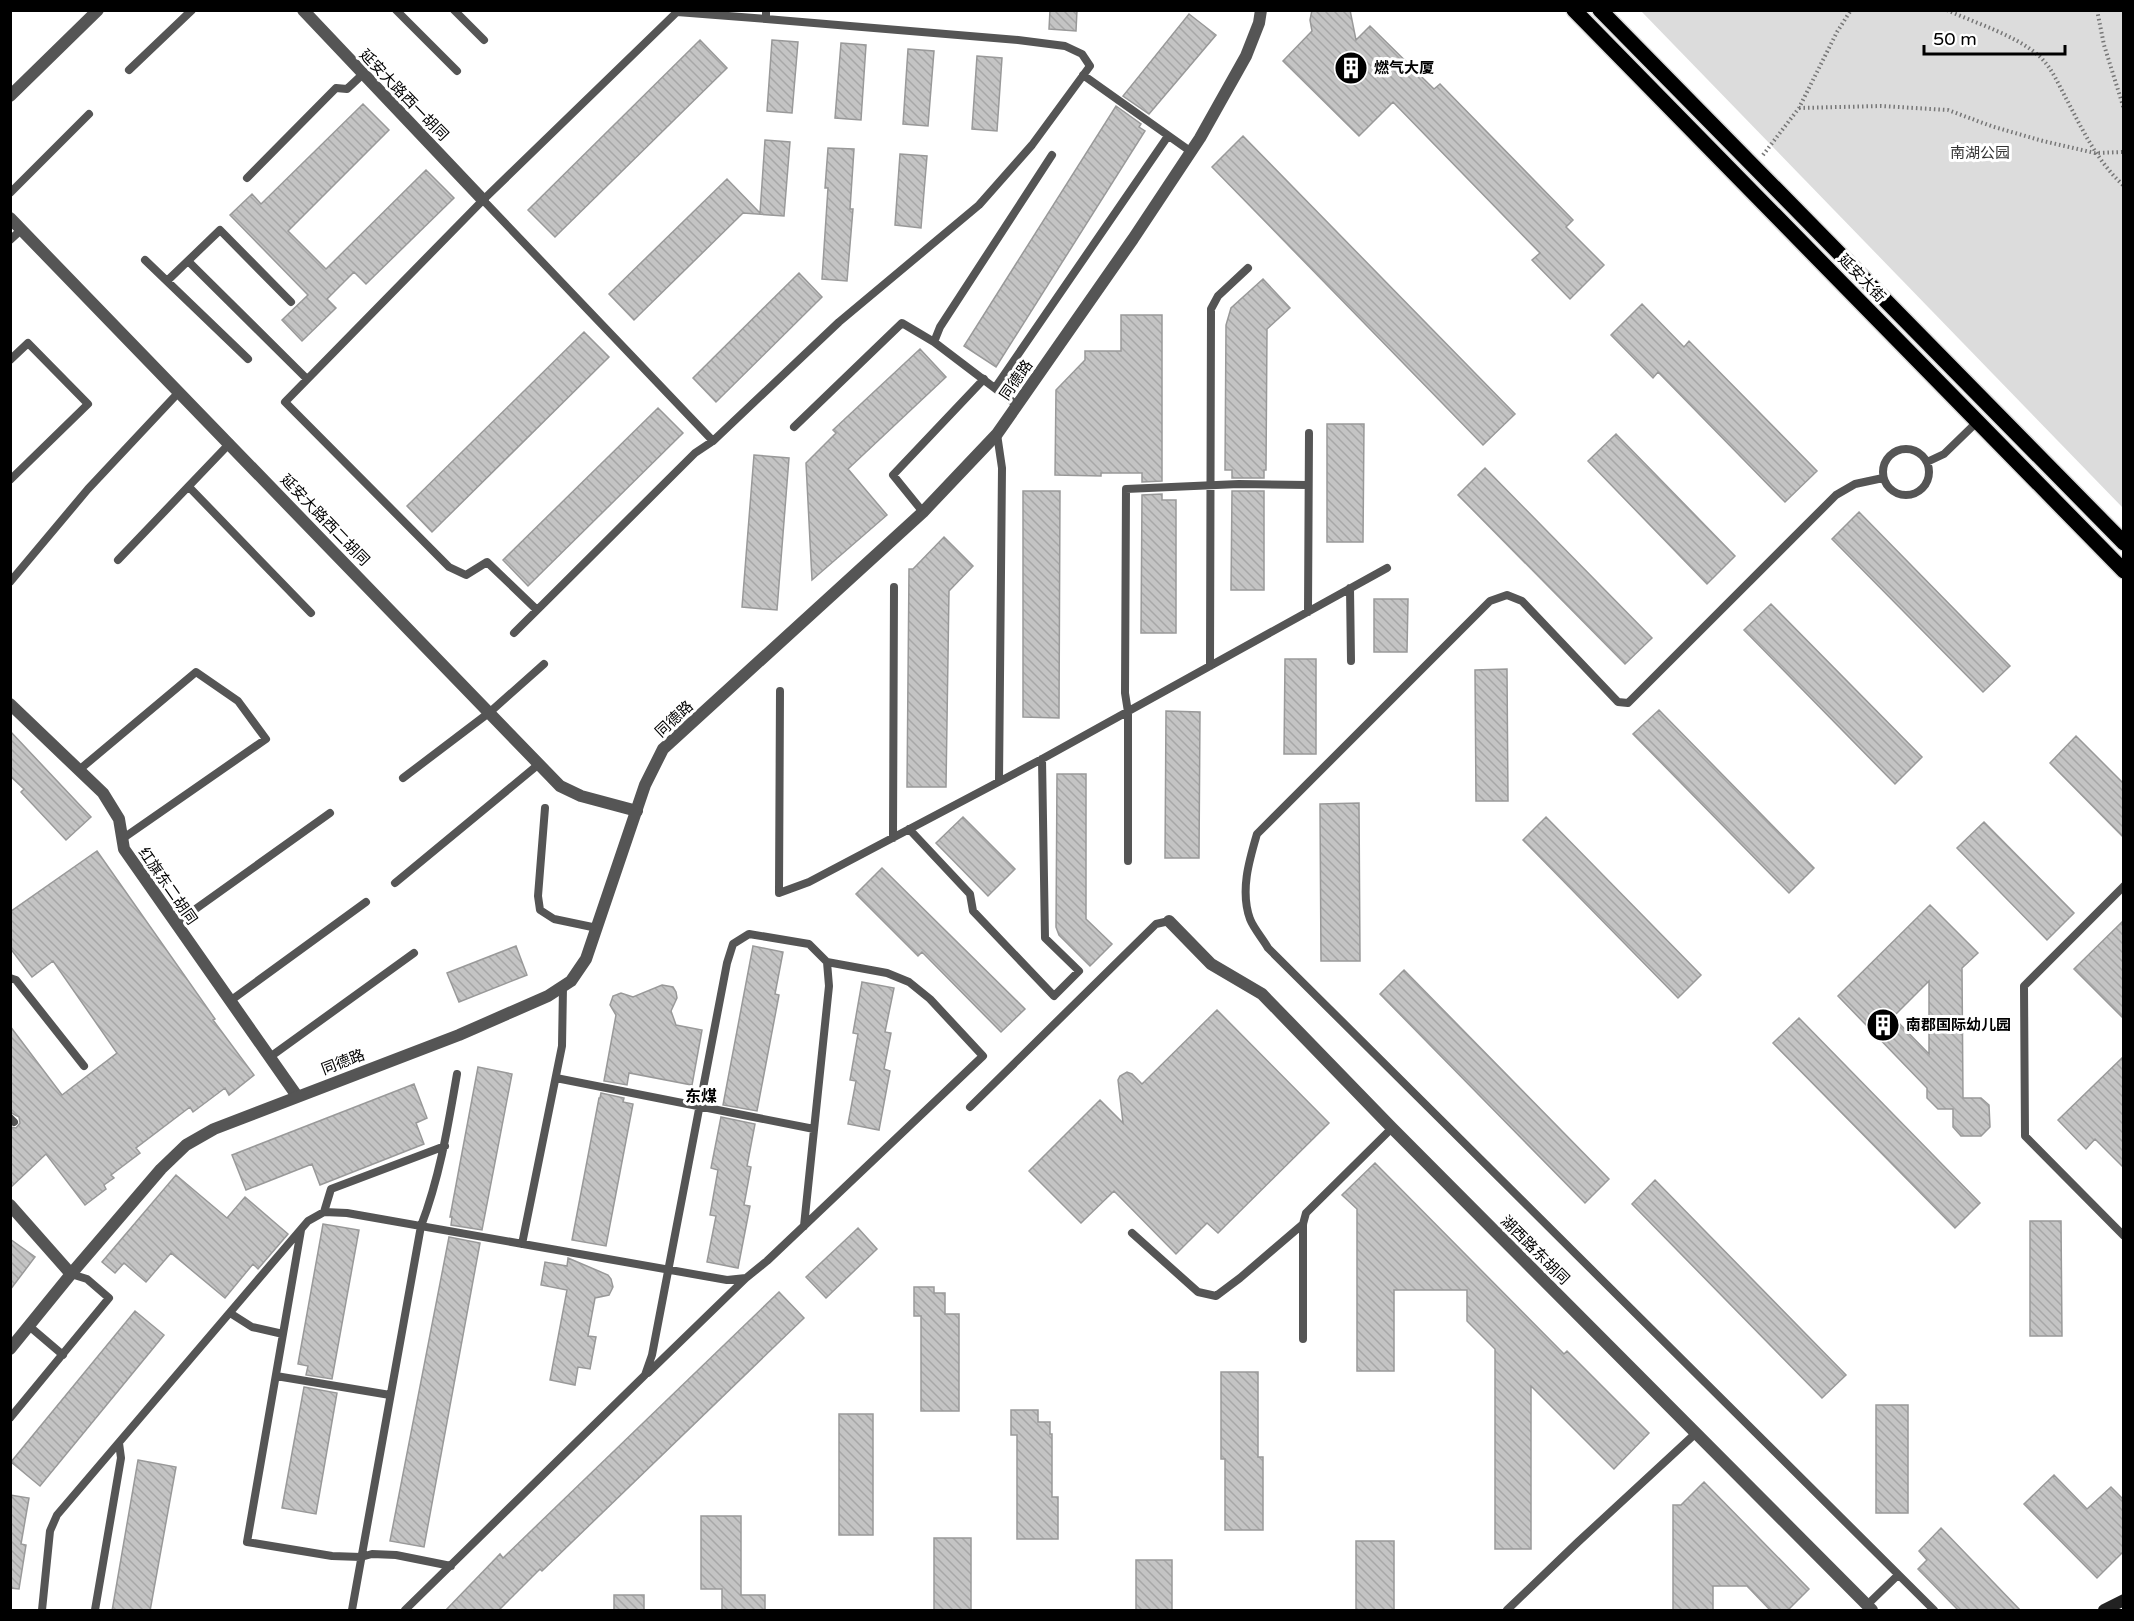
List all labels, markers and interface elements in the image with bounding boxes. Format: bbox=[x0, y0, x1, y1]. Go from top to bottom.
scale bar bbox=[1924, 18, 2065, 56]
text: 50 m bbox=[1933, 28, 1977, 50]
street label: 延安大路西一胡同 bbox=[356, 46, 452, 144]
building icon: 燃气大厦 bbox=[1333, 50, 1369, 86]
place label: 燃气大厦 bbox=[1374, 59, 1434, 77]
park label: 南湖公园 bbox=[1950, 144, 2010, 162]
street label: 延安大街 bbox=[1835, 250, 1889, 306]
street label: 同德路 bbox=[996, 356, 1036, 404]
street label: 延安大路西二胡同 bbox=[277, 471, 373, 569]
street label: 同德路 bbox=[651, 697, 697, 741]
street label: 红旗东二胡同 bbox=[135, 844, 201, 928]
building icon: 南郡国际幼儿园 bbox=[1865, 1007, 1901, 1043]
place label: 南郡国际幼儿园 bbox=[1906, 1016, 2011, 1034]
street label: 同德路 bbox=[319, 1046, 367, 1078]
district label: 东煤 bbox=[685, 1087, 717, 1107]
street label: 湖西路东胡同 bbox=[1497, 1212, 1573, 1288]

